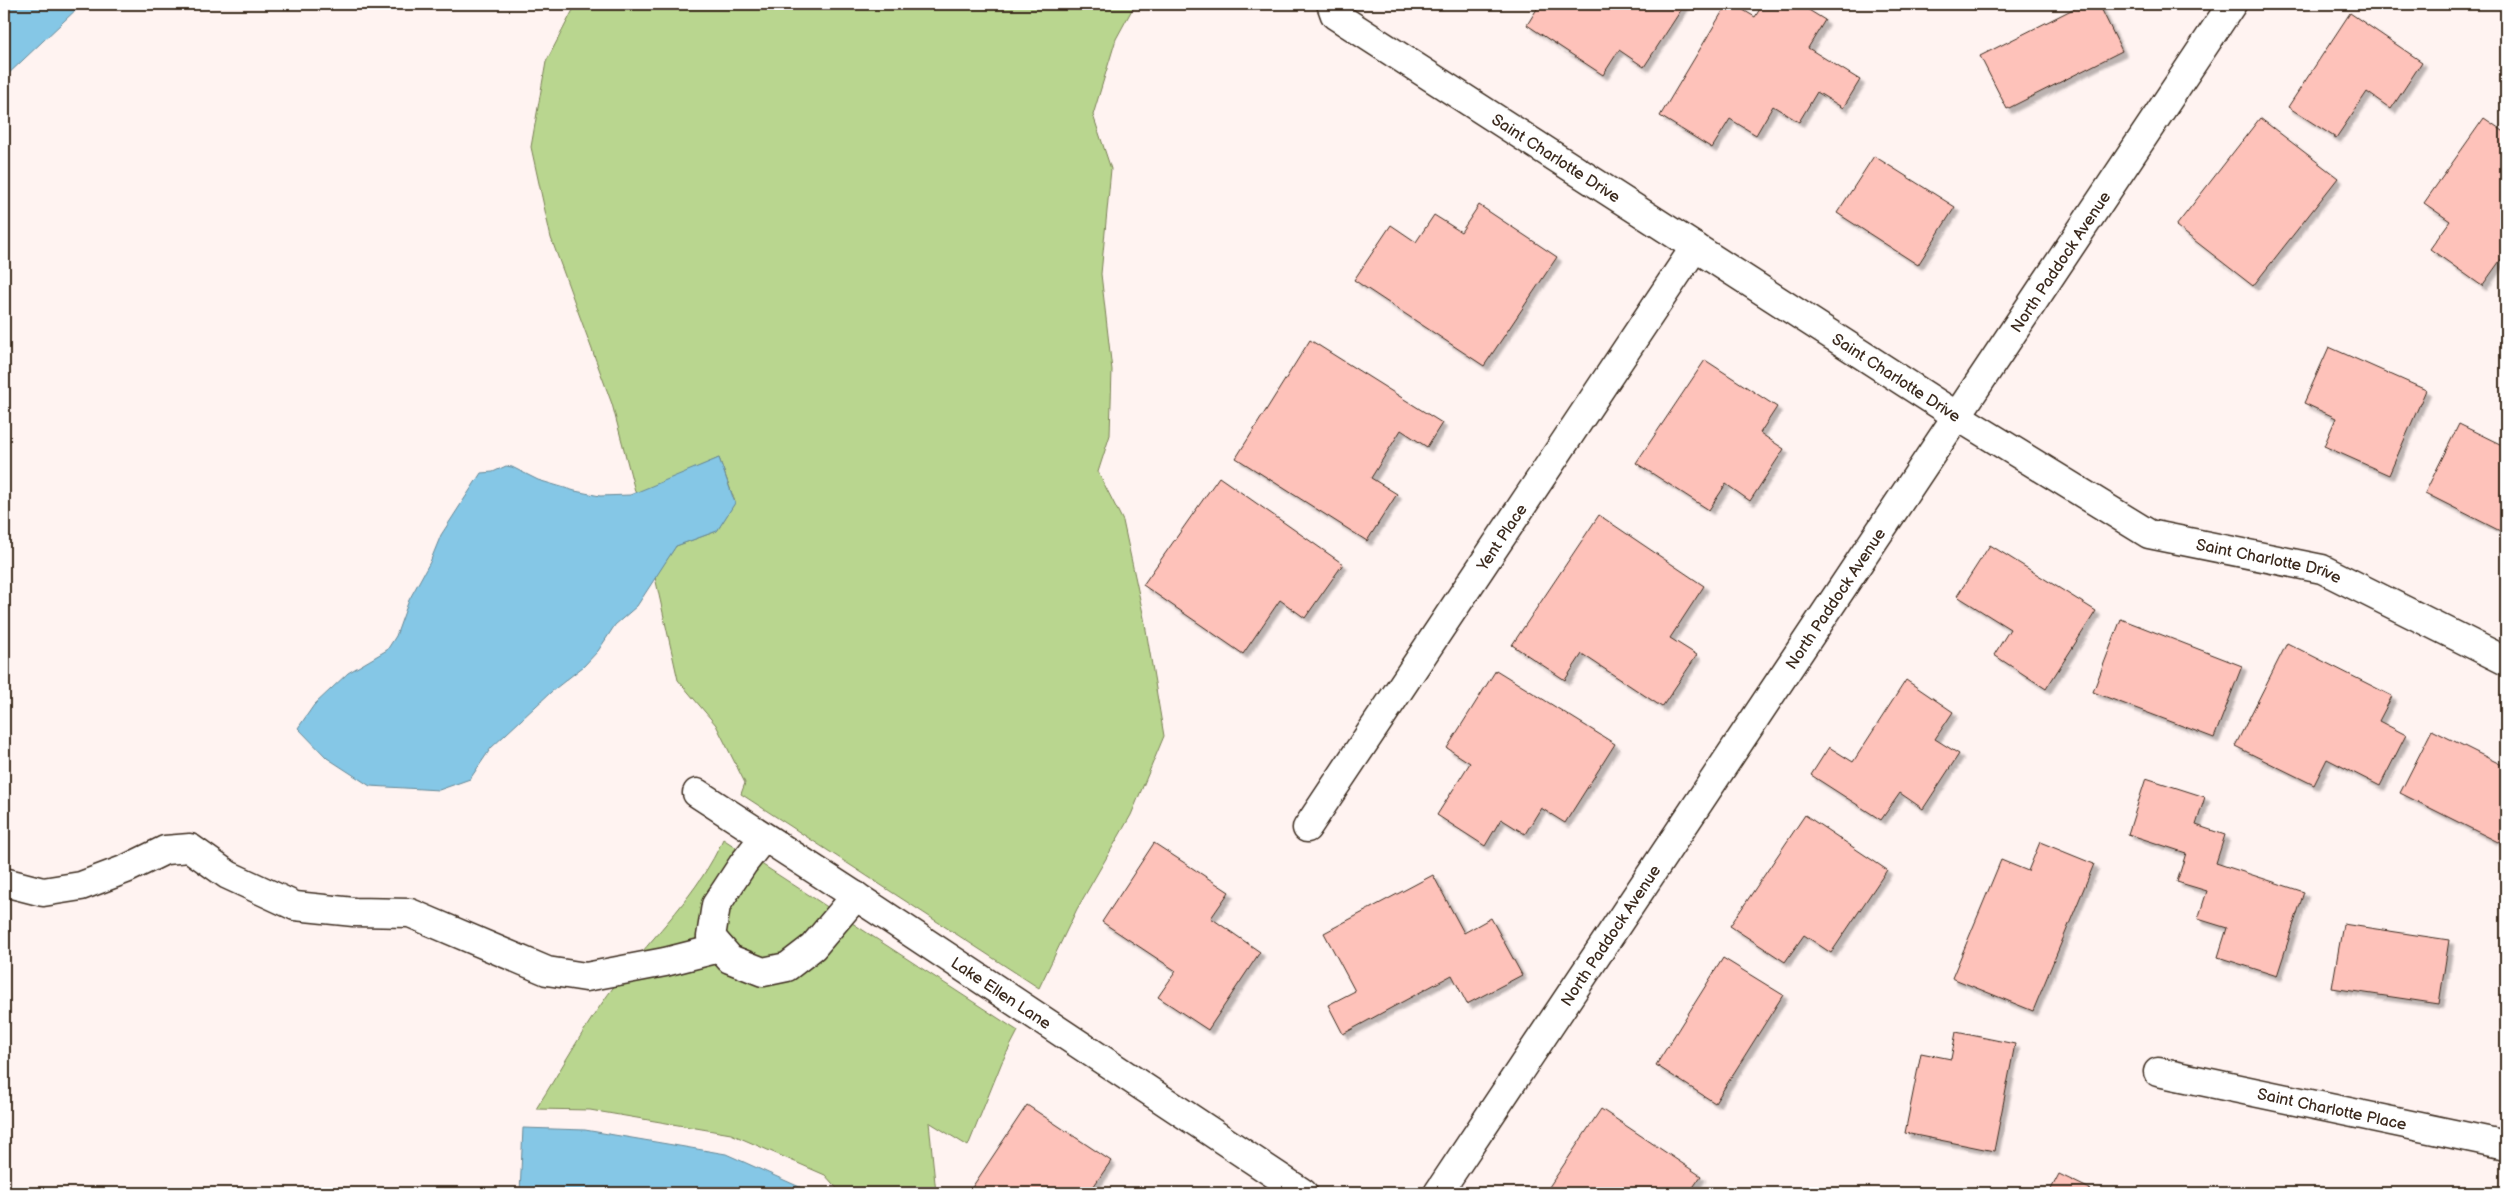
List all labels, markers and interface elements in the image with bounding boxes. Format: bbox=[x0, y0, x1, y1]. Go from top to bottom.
street label: Saint Charlotte Drive bbox=[1488, 111, 1624, 208]
street label: North Paddock Avenue bbox=[2007, 188, 2115, 337]
street label: Saint Charlotte Drive bbox=[1828, 330, 1964, 427]
street label: Yent Place bbox=[1473, 500, 1532, 576]
street label: North Paddock Avenue bbox=[1782, 525, 1890, 673]
street label: Saint Charlotte Drive bbox=[2194, 536, 2345, 588]
street label: North Paddock Avenue bbox=[1558, 861, 1666, 1010]
street label: Lake Ellen Lane bbox=[947, 954, 1055, 1034]
street label: Saint Charlotte Place bbox=[2256, 1085, 2409, 1135]

